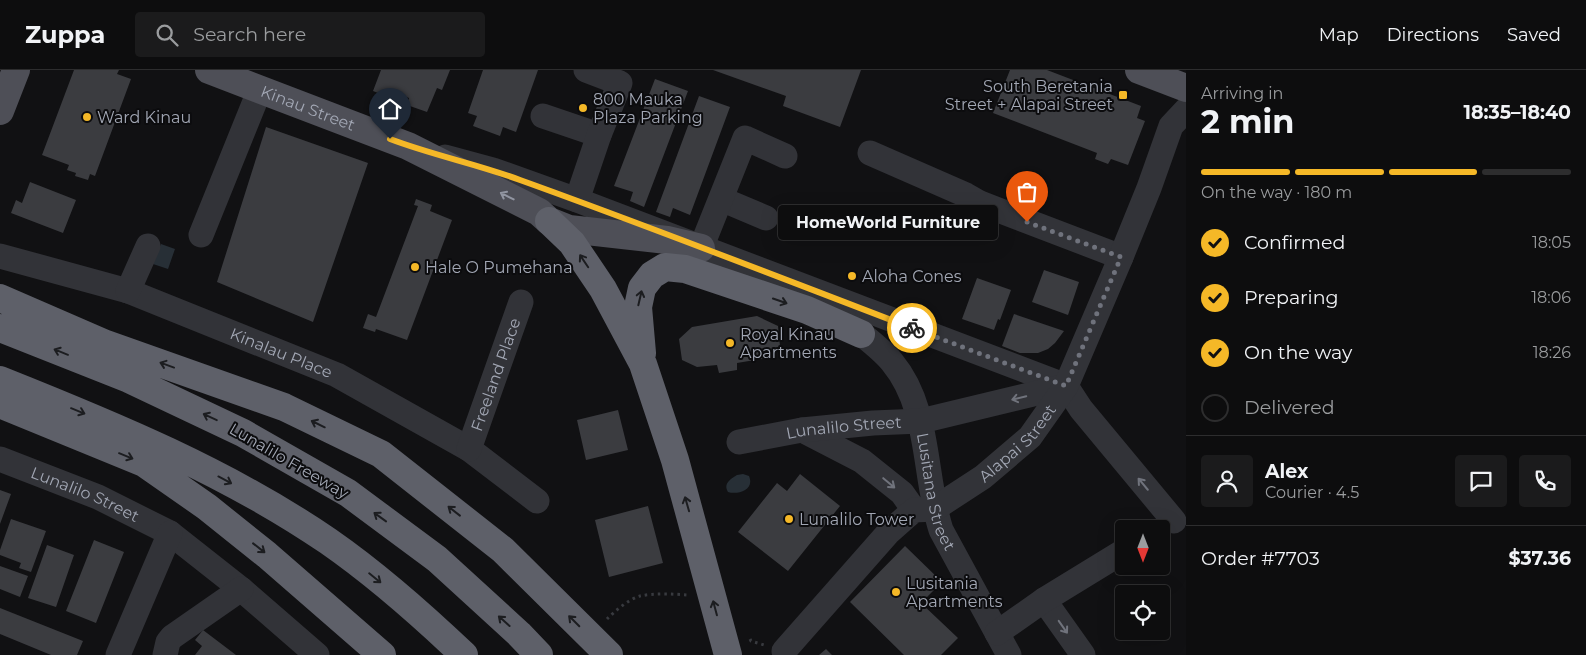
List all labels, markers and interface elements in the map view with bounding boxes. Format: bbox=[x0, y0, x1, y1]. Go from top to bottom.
search box bbox=[135, 12, 485, 57]
text: Zuppa bbox=[25, 20, 105, 49]
icon: search bbox=[153, 21, 181, 49]
text: Search here bbox=[193, 23, 306, 46]
text: Map bbox=[1319, 24, 1359, 46]
text: Directions bbox=[1387, 24, 1479, 46]
text: Saved bbox=[1507, 24, 1561, 46]
place label: South Beretania Street + Alapai Street bbox=[945, 77, 1113, 114]
street label: Kinau Street bbox=[258, 81, 358, 135]
text: Arriving in bbox=[1201, 84, 1283, 103]
pin bbox=[369, 88, 411, 139]
marker: South Beretania Street + Alapai Street bbox=[1117, 89, 1129, 101]
place label: 800 Mauka Plaza Parking bbox=[593, 90, 703, 127]
icon: home bbox=[376, 95, 404, 123]
text: 18:35–18:40 bbox=[1464, 101, 1571, 124]
marker: 800 Mauka Plaza Parking bbox=[577, 102, 589, 114]
text: 2 min bbox=[1201, 102, 1294, 141]
place label: Ward Kinau bbox=[97, 108, 191, 127]
marker: Ward Kinau bbox=[81, 111, 93, 123]
pin bbox=[1006, 171, 1048, 222]
icon: bag bbox=[1013, 178, 1041, 206]
text: On the way · 180 m bbox=[1201, 183, 1352, 202]
one-way arrow bbox=[500, 191, 515, 201]
callout: HomeWorld Furniture bbox=[777, 204, 997, 240]
text: HomeWorld Furniture bbox=[796, 213, 980, 232]
icon: check bbox=[1201, 229, 1229, 257]
text: Confirmed bbox=[1244, 231, 1345, 254]
text: 18:05 bbox=[1532, 233, 1571, 252]
one-way arrow bbox=[579, 254, 589, 268]
place label: Hale O Pumehana bbox=[425, 258, 573, 277]
marker: Hale O Pumehana bbox=[409, 261, 421, 273]
place label: Aloha Cones bbox=[862, 267, 962, 286]
marker: Aloha Cones bbox=[846, 270, 858, 282]
icon: check bbox=[1201, 284, 1229, 312]
text: Preparing bbox=[1244, 286, 1339, 309]
text: 18:06 bbox=[1531, 288, 1571, 307]
one-way arrow bbox=[636, 291, 645, 307]
one-way arrow bbox=[771, 297, 787, 306]
courier bbox=[887, 303, 937, 353]
icon: bike bbox=[898, 314, 926, 342]
street label: Freeland Place bbox=[467, 315, 524, 434]
street label: Kinalau Place bbox=[227, 324, 335, 382]
place label: Royal Kinau Apartments bbox=[740, 325, 837, 362]
marker: Royal Kinau Apartments bbox=[724, 337, 736, 349]
icon: check bbox=[1201, 339, 1229, 367]
text: On the way bbox=[1244, 341, 1352, 364]
text: 18:26 bbox=[1533, 343, 1571, 362]
one-way arrow bbox=[53, 347, 68, 356]
one-way arrow bbox=[160, 360, 175, 369]
one-way arrow bbox=[1011, 394, 1027, 403]
text: Delivered bbox=[1244, 396, 1335, 419]
street label: Alapai Street bbox=[975, 400, 1060, 486]
one-way arrow bbox=[70, 407, 85, 416]
one-way arrow bbox=[203, 412, 218, 421]
street label: Lunalilo Street bbox=[784, 412, 902, 442]
one-way arrow bbox=[311, 418, 326, 428]
street label: Lunalilo Freeway bbox=[226, 419, 352, 503]
street label: Lusitana Street bbox=[913, 431, 960, 554]
one-way arrow bbox=[118, 451, 133, 461]
button: person bbox=[1201, 455, 1253, 507]
button: chat bbox=[1455, 455, 1507, 507]
button: phone bbox=[1519, 455, 1571, 507]
text: Alex bbox=[1265, 460, 1308, 483]
street label: Lunalilo Street bbox=[28, 462, 143, 526]
one-way arrow bbox=[217, 476, 232, 485]
one-way arrow bbox=[882, 477, 895, 488]
one-way arrow bbox=[1138, 478, 1149, 491]
text: Courier · 4.5 bbox=[1265, 483, 1359, 502]
one-way arrow bbox=[682, 496, 692, 512]
one-way arrow bbox=[448, 506, 461, 517]
place label: Lunalilo Tower bbox=[799, 510, 914, 529]
one-way arrow bbox=[373, 512, 387, 522]
marker: Lunalilo Tower bbox=[783, 513, 795, 525]
north arrow bbox=[1115, 520, 1170, 575]
map controls bbox=[1115, 520, 1170, 640]
one-way arrow bbox=[252, 543, 265, 554]
text: Order #7703 bbox=[1201, 547, 1320, 570]
text: $37.36 bbox=[1508, 547, 1571, 570]
one-way arrow bbox=[369, 572, 382, 583]
place label: Lusitania Apartments bbox=[906, 574, 1003, 611]
button: locate bbox=[1115, 585, 1170, 640]
marker: Lusitania Apartments bbox=[890, 586, 902, 598]
one-way arrow bbox=[710, 600, 720, 616]
one-way arrow bbox=[568, 614, 580, 627]
one-way arrow bbox=[498, 615, 511, 627]
one-way arrow bbox=[1058, 620, 1068, 634]

